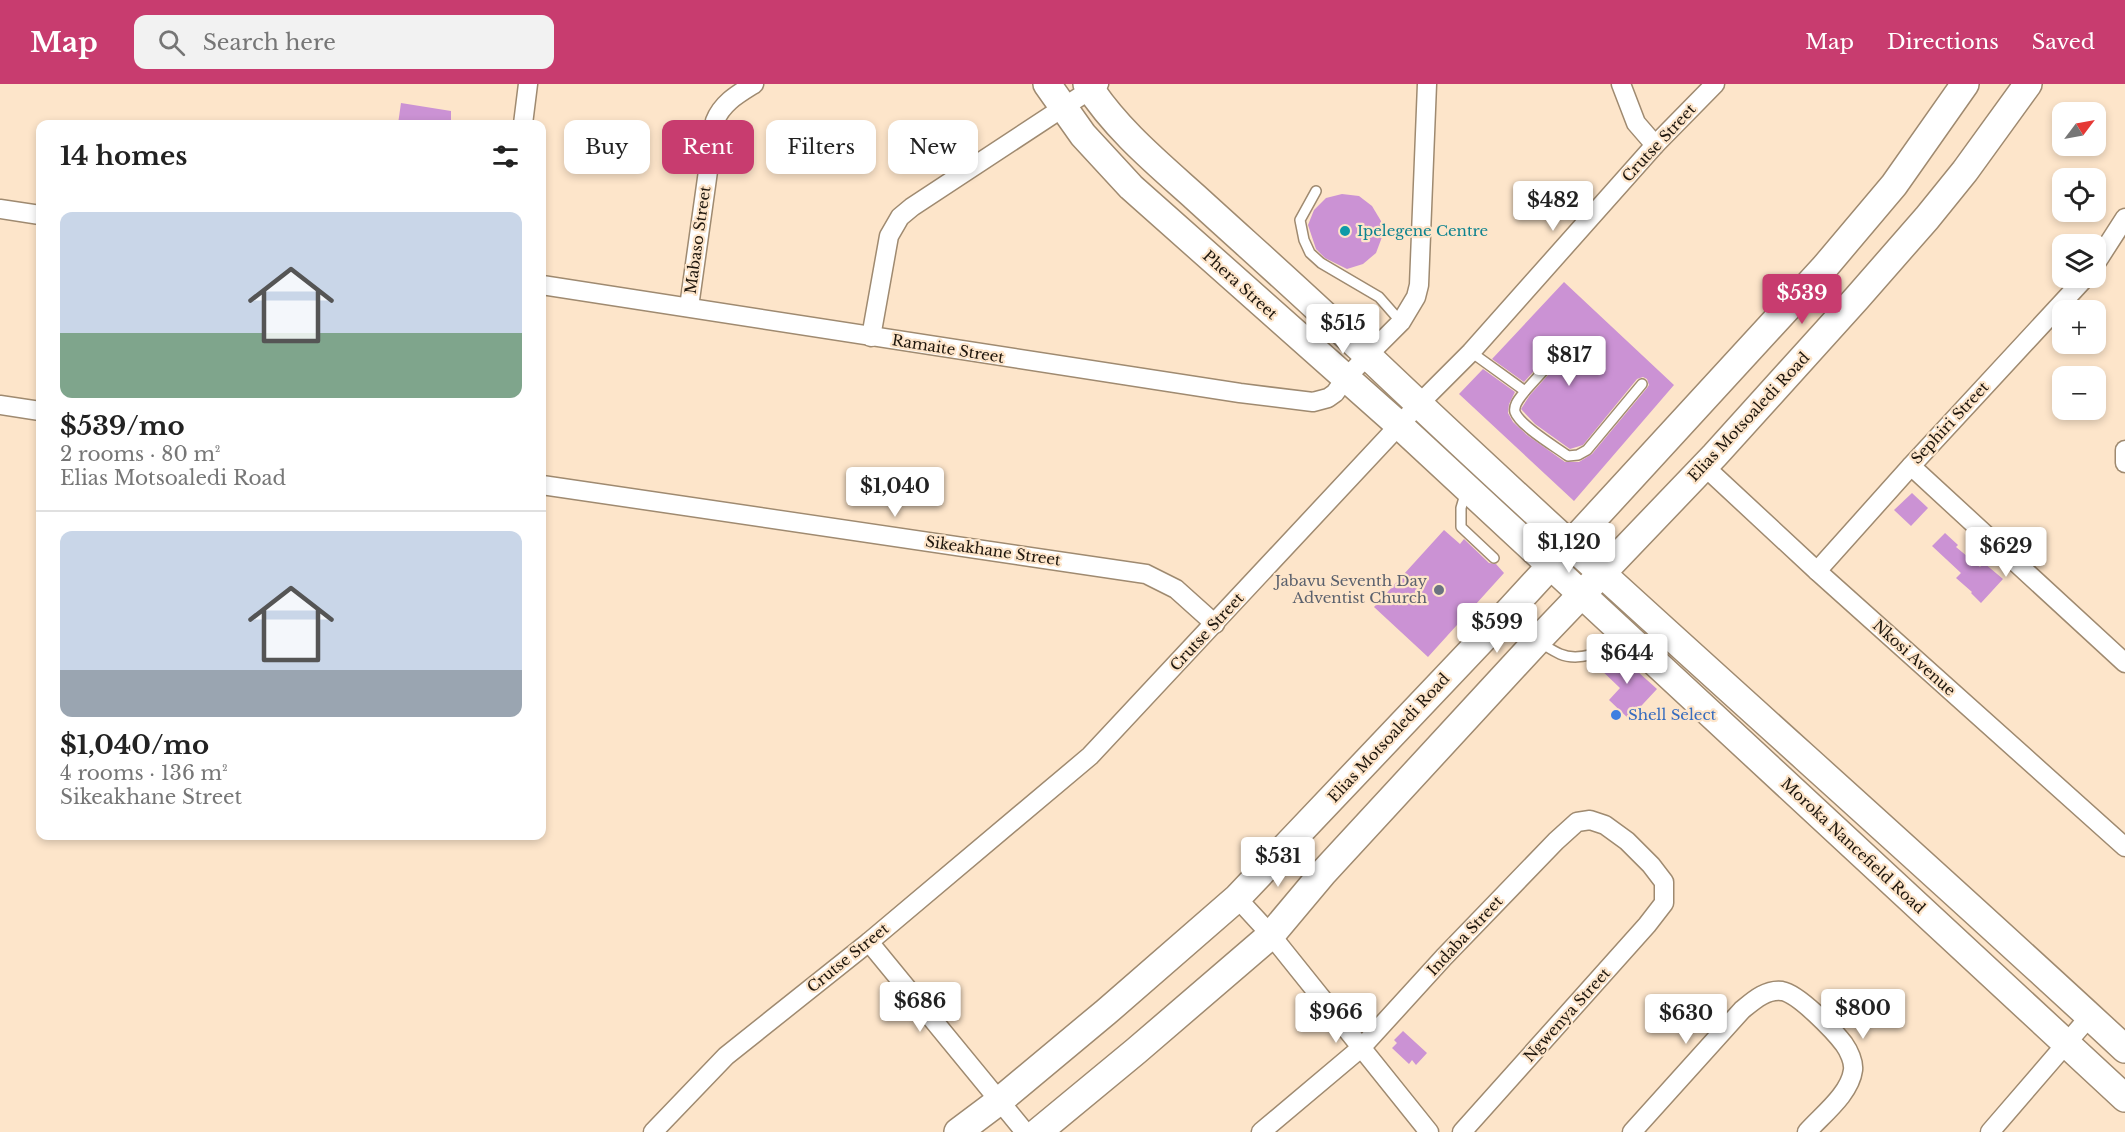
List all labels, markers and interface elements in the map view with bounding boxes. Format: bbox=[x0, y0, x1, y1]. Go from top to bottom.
search box bbox=[134, 15, 554, 69]
text: Map bbox=[30, 25, 98, 60]
icon: search bbox=[155, 26, 188, 59]
text: Search here bbox=[203, 29, 336, 56]
text: Map bbox=[1805, 29, 1854, 55]
text: Directions bbox=[1887, 29, 1999, 55]
text: Saved bbox=[2032, 29, 2095, 55]
street label: Crutse Street bbox=[1618, 99, 1700, 186]
north arrow bbox=[2052, 102, 2106, 156]
map controls bbox=[2052, 102, 2106, 420]
chip: Buy bbox=[564, 120, 650, 174]
chip: Rent bbox=[662, 120, 754, 174]
chip: Filters bbox=[766, 120, 876, 174]
chip: New bbox=[888, 120, 978, 174]
text: 14 homes bbox=[60, 140, 187, 172]
icon: filters bbox=[489, 140, 522, 173]
button: locate bbox=[2052, 168, 2106, 222]
pin: $482 bbox=[1517, 181, 1589, 232]
street label: Mabaso Street bbox=[681, 184, 715, 295]
text: $482 bbox=[1527, 188, 1579, 212]
place label: Ipelegene Centre bbox=[1357, 221, 1488, 240]
marker: Ipelegene Centre bbox=[1338, 224, 1352, 238]
button: layers bbox=[2052, 234, 2106, 288]
street label: Phera Street bbox=[1199, 246, 1282, 323]
icon: home bbox=[237, 251, 345, 359]
pin: $539 bbox=[1766, 274, 1838, 325]
text: $539 bbox=[1777, 281, 1828, 305]
button: + bbox=[2052, 300, 2106, 354]
pin: $515 bbox=[1307, 304, 1379, 355]
text: $515 bbox=[1320, 311, 1366, 335]
street label: Ramaite Street bbox=[891, 330, 1006, 367]
pin: $817 bbox=[1533, 336, 1605, 387]
text: $817 bbox=[1547, 343, 1591, 367]
street label: Elias Motsoaledi Road bbox=[1684, 348, 1813, 485]
button: − bbox=[2052, 366, 2106, 420]
street label: Sephiri Street bbox=[1907, 377, 1993, 468]
text: $539/mo bbox=[60, 410, 185, 442]
text: 2 rooms · 80 m² bbox=[60, 442, 221, 466]
text: Elias Motsoaledi Road bbox=[60, 466, 286, 490]
pin: $1,040 bbox=[846, 467, 944, 518]
text: $1,040 bbox=[860, 474, 930, 498]
pin: $1,120 bbox=[1520, 523, 1618, 574]
pin: $629 bbox=[1970, 527, 2042, 578]
text: $1,120 bbox=[1537, 530, 1601, 554]
street label: Sikeakhane Street bbox=[924, 532, 1062, 569]
text: $629 bbox=[1980, 534, 2032, 558]
icon: home bbox=[237, 570, 345, 678]
place label: Jabavu Seventh Day Adventist Church bbox=[1273, 571, 1427, 607]
marker: Jabavu Seventh Day Adventist Church bbox=[1432, 583, 1446, 597]
street label: Crutse Street bbox=[1166, 588, 1248, 675]
pin: $599 bbox=[1461, 603, 1533, 654]
text: $599 bbox=[1471, 610, 1523, 634]
street label: Nkosi Avenue bbox=[1869, 616, 1960, 700]
pin: $644 bbox=[1591, 634, 1663, 685]
text: $644 bbox=[1601, 641, 1653, 665]
street label: Elias Motsoaledi Road bbox=[1324, 669, 1453, 806]
place label: Shell Select bbox=[1628, 705, 1716, 724]
marker: Shell Select bbox=[1609, 708, 1623, 722]
text: $1,040/mo bbox=[60, 729, 209, 761]
text: 4 rooms · 136 m² bbox=[60, 761, 228, 785]
street label: Moroka Nancefield Road bbox=[1777, 774, 1929, 917]
text: Sikeakhane Street bbox=[60, 785, 242, 809]
pin: $531 bbox=[1242, 837, 1314, 888]
text: $531 bbox=[1255, 844, 1301, 868]
street label: Indaba Street bbox=[1423, 892, 1507, 980]
street label: Crutse Street bbox=[803, 919, 893, 996]
street label: Ngwenya Street bbox=[1519, 963, 1614, 1066]
pin: $686 bbox=[884, 982, 956, 1033]
text: $686 bbox=[894, 989, 946, 1013]
pin: $800 bbox=[1827, 989, 1899, 1040]
pin: $966 bbox=[1300, 993, 1372, 1044]
pin: $630 bbox=[1650, 994, 1722, 1045]
text: $800 bbox=[1835, 996, 1891, 1020]
text: $966 bbox=[1309, 1000, 1363, 1024]
text: $630 bbox=[1659, 1001, 1713, 1025]

